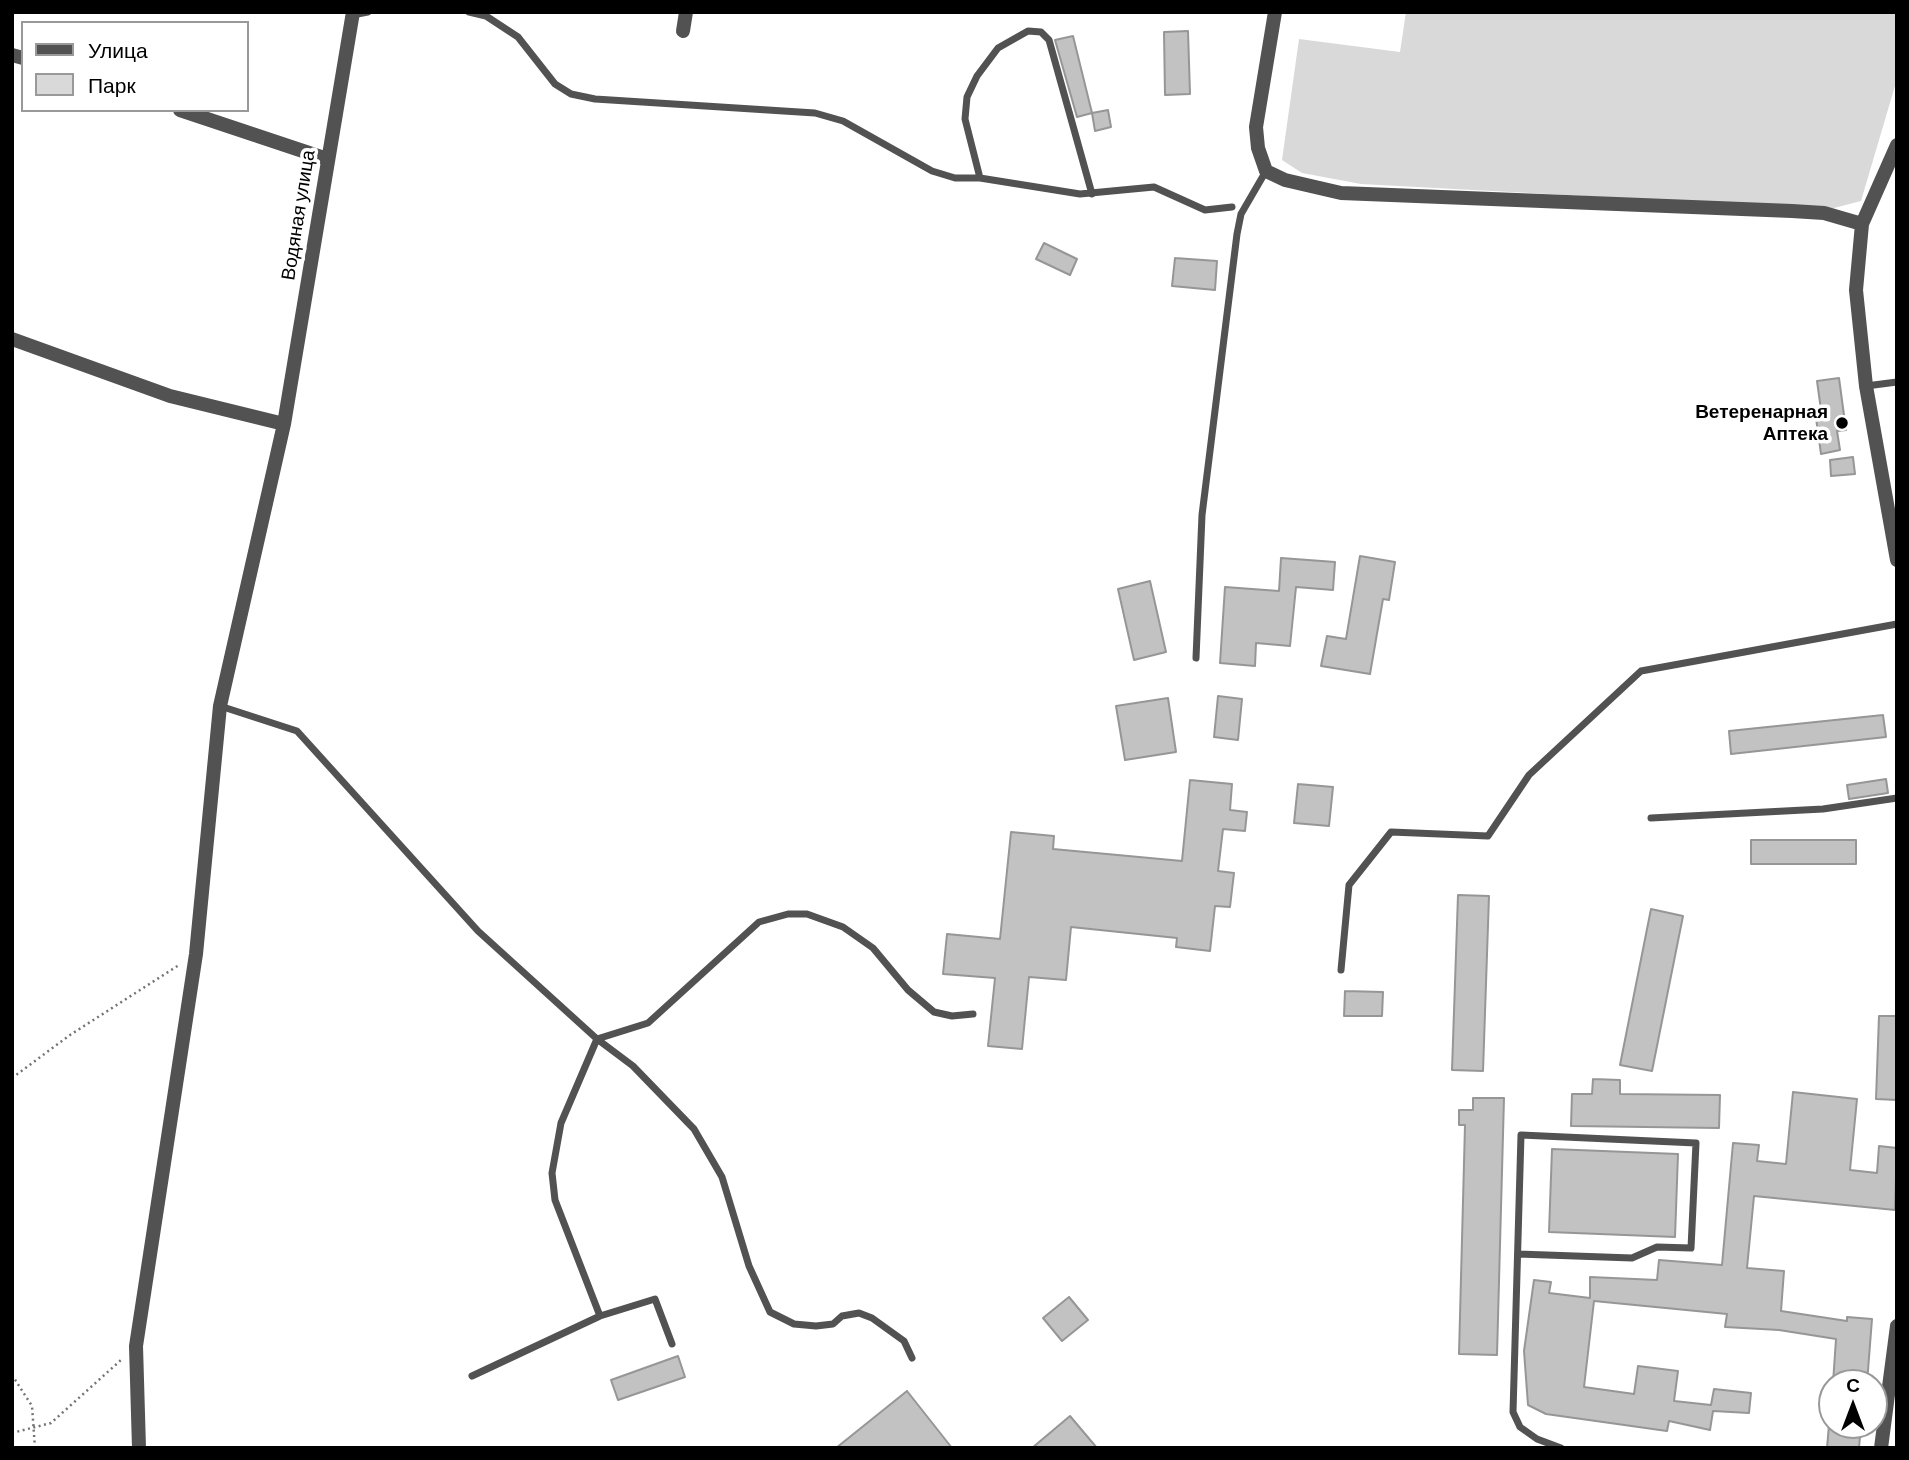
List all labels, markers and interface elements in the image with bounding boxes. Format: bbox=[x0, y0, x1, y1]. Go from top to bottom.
legend bbox=[21, 21, 248, 112]
text: Улица bbox=[88, 37, 148, 62]
text: Парк bbox=[88, 72, 136, 97]
street label: Водяная улица bbox=[276, 148, 320, 282]
place label: Ветеренарная Аптека bbox=[1695, 401, 1828, 445]
marker: Ветеренарная Аптека bbox=[1834, 415, 1850, 431]
north arrow bbox=[1818, 1369, 1888, 1439]
text: С bbox=[1846, 1373, 1860, 1396]

